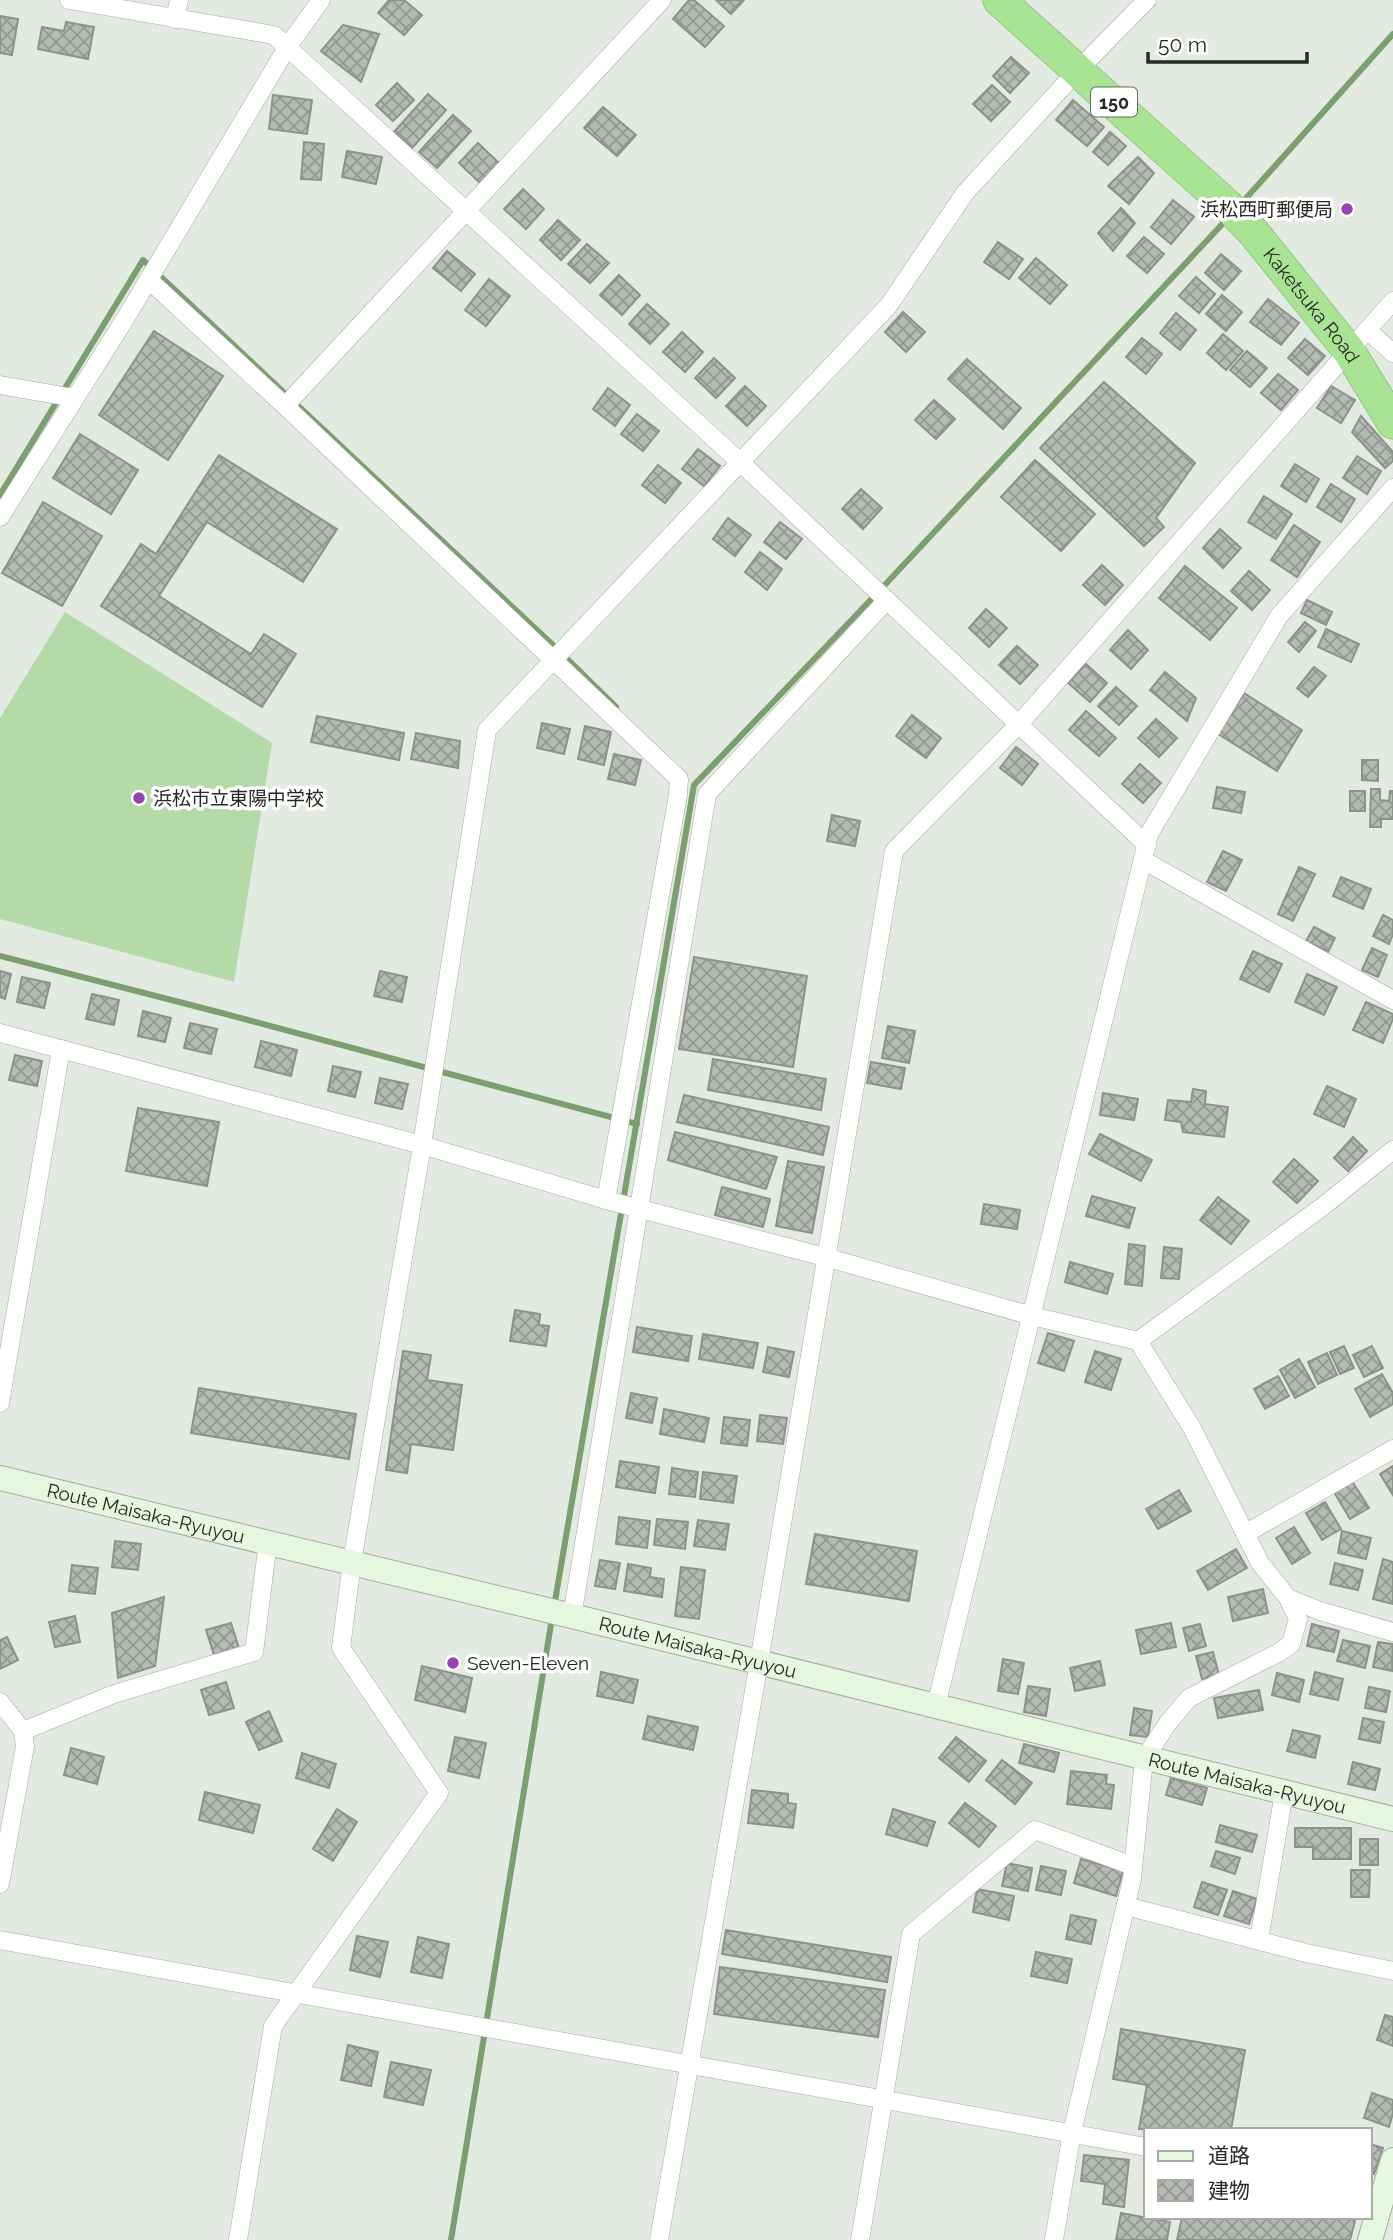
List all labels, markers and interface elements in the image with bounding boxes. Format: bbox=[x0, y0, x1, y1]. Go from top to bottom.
scale bar bbox=[1148, 21, 1307, 65]
text: 50 m bbox=[1158, 32, 1207, 57]
road number: 150 bbox=[1091, 88, 1137, 116]
place label: 浜松西町郵便局 bbox=[1200, 198, 1333, 220]
marker: 浜松西町郵便局 bbox=[1339, 201, 1355, 217]
street label: Kaketsuka Road bbox=[1259, 243, 1364, 367]
place label: 浜松市立東陽中学校 bbox=[153, 787, 324, 809]
marker: 浜松市立東陽中学校 bbox=[131, 790, 147, 806]
street label: Route Maisaka-Ryuyou bbox=[45, 1479, 247, 1548]
street label: Route Maisaka-Ryuyou bbox=[597, 1612, 799, 1682]
place label: Seven-Eleven bbox=[467, 1652, 589, 1674]
marker: Seven-Eleven bbox=[445, 1655, 461, 1671]
street label: Route Maisaka-Ryuyou bbox=[1146, 1748, 1348, 1818]
legend bbox=[1144, 2128, 1372, 2219]
text: 道路 bbox=[1208, 2143, 1250, 2168]
text: 建物 bbox=[1208, 2178, 1250, 2203]

